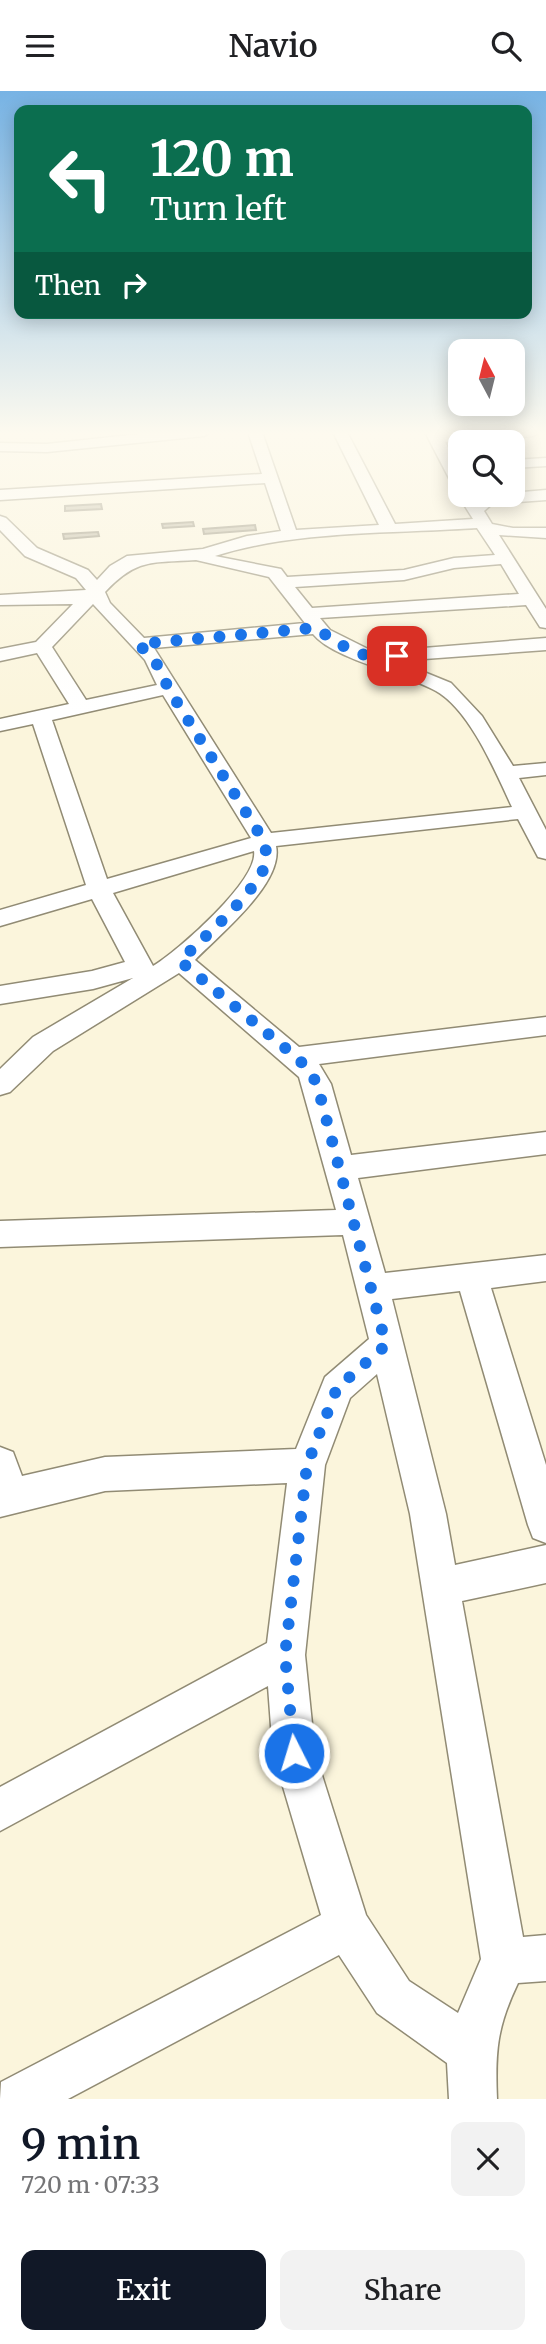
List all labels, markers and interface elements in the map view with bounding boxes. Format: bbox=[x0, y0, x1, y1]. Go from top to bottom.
text: Navio bbox=[228, 26, 318, 66]
icon: menu bbox=[21, 27, 59, 65]
icon: search bbox=[487, 27, 525, 65]
text: 120 m bbox=[150, 128, 294, 189]
icon: left bbox=[35, 133, 126, 224]
text: Turn left bbox=[150, 189, 287, 229]
icon: right bbox=[115, 266, 153, 304]
text: Then bbox=[35, 269, 101, 302]
north arrow bbox=[448, 339, 525, 417]
map controls bbox=[448, 339, 525, 507]
button: search bbox=[448, 430, 525, 507]
pin bbox=[367, 626, 427, 686]
icon: arrive bbox=[378, 637, 416, 675]
position arrow bbox=[257, 1716, 331, 1790]
text: 9 min bbox=[21, 2118, 140, 2170]
button: close bbox=[451, 2122, 525, 2196]
text: 720 m · 07:33 bbox=[21, 2170, 160, 2199]
button: Exit bbox=[21, 2250, 266, 2330]
button: Share bbox=[280, 2250, 525, 2330]

